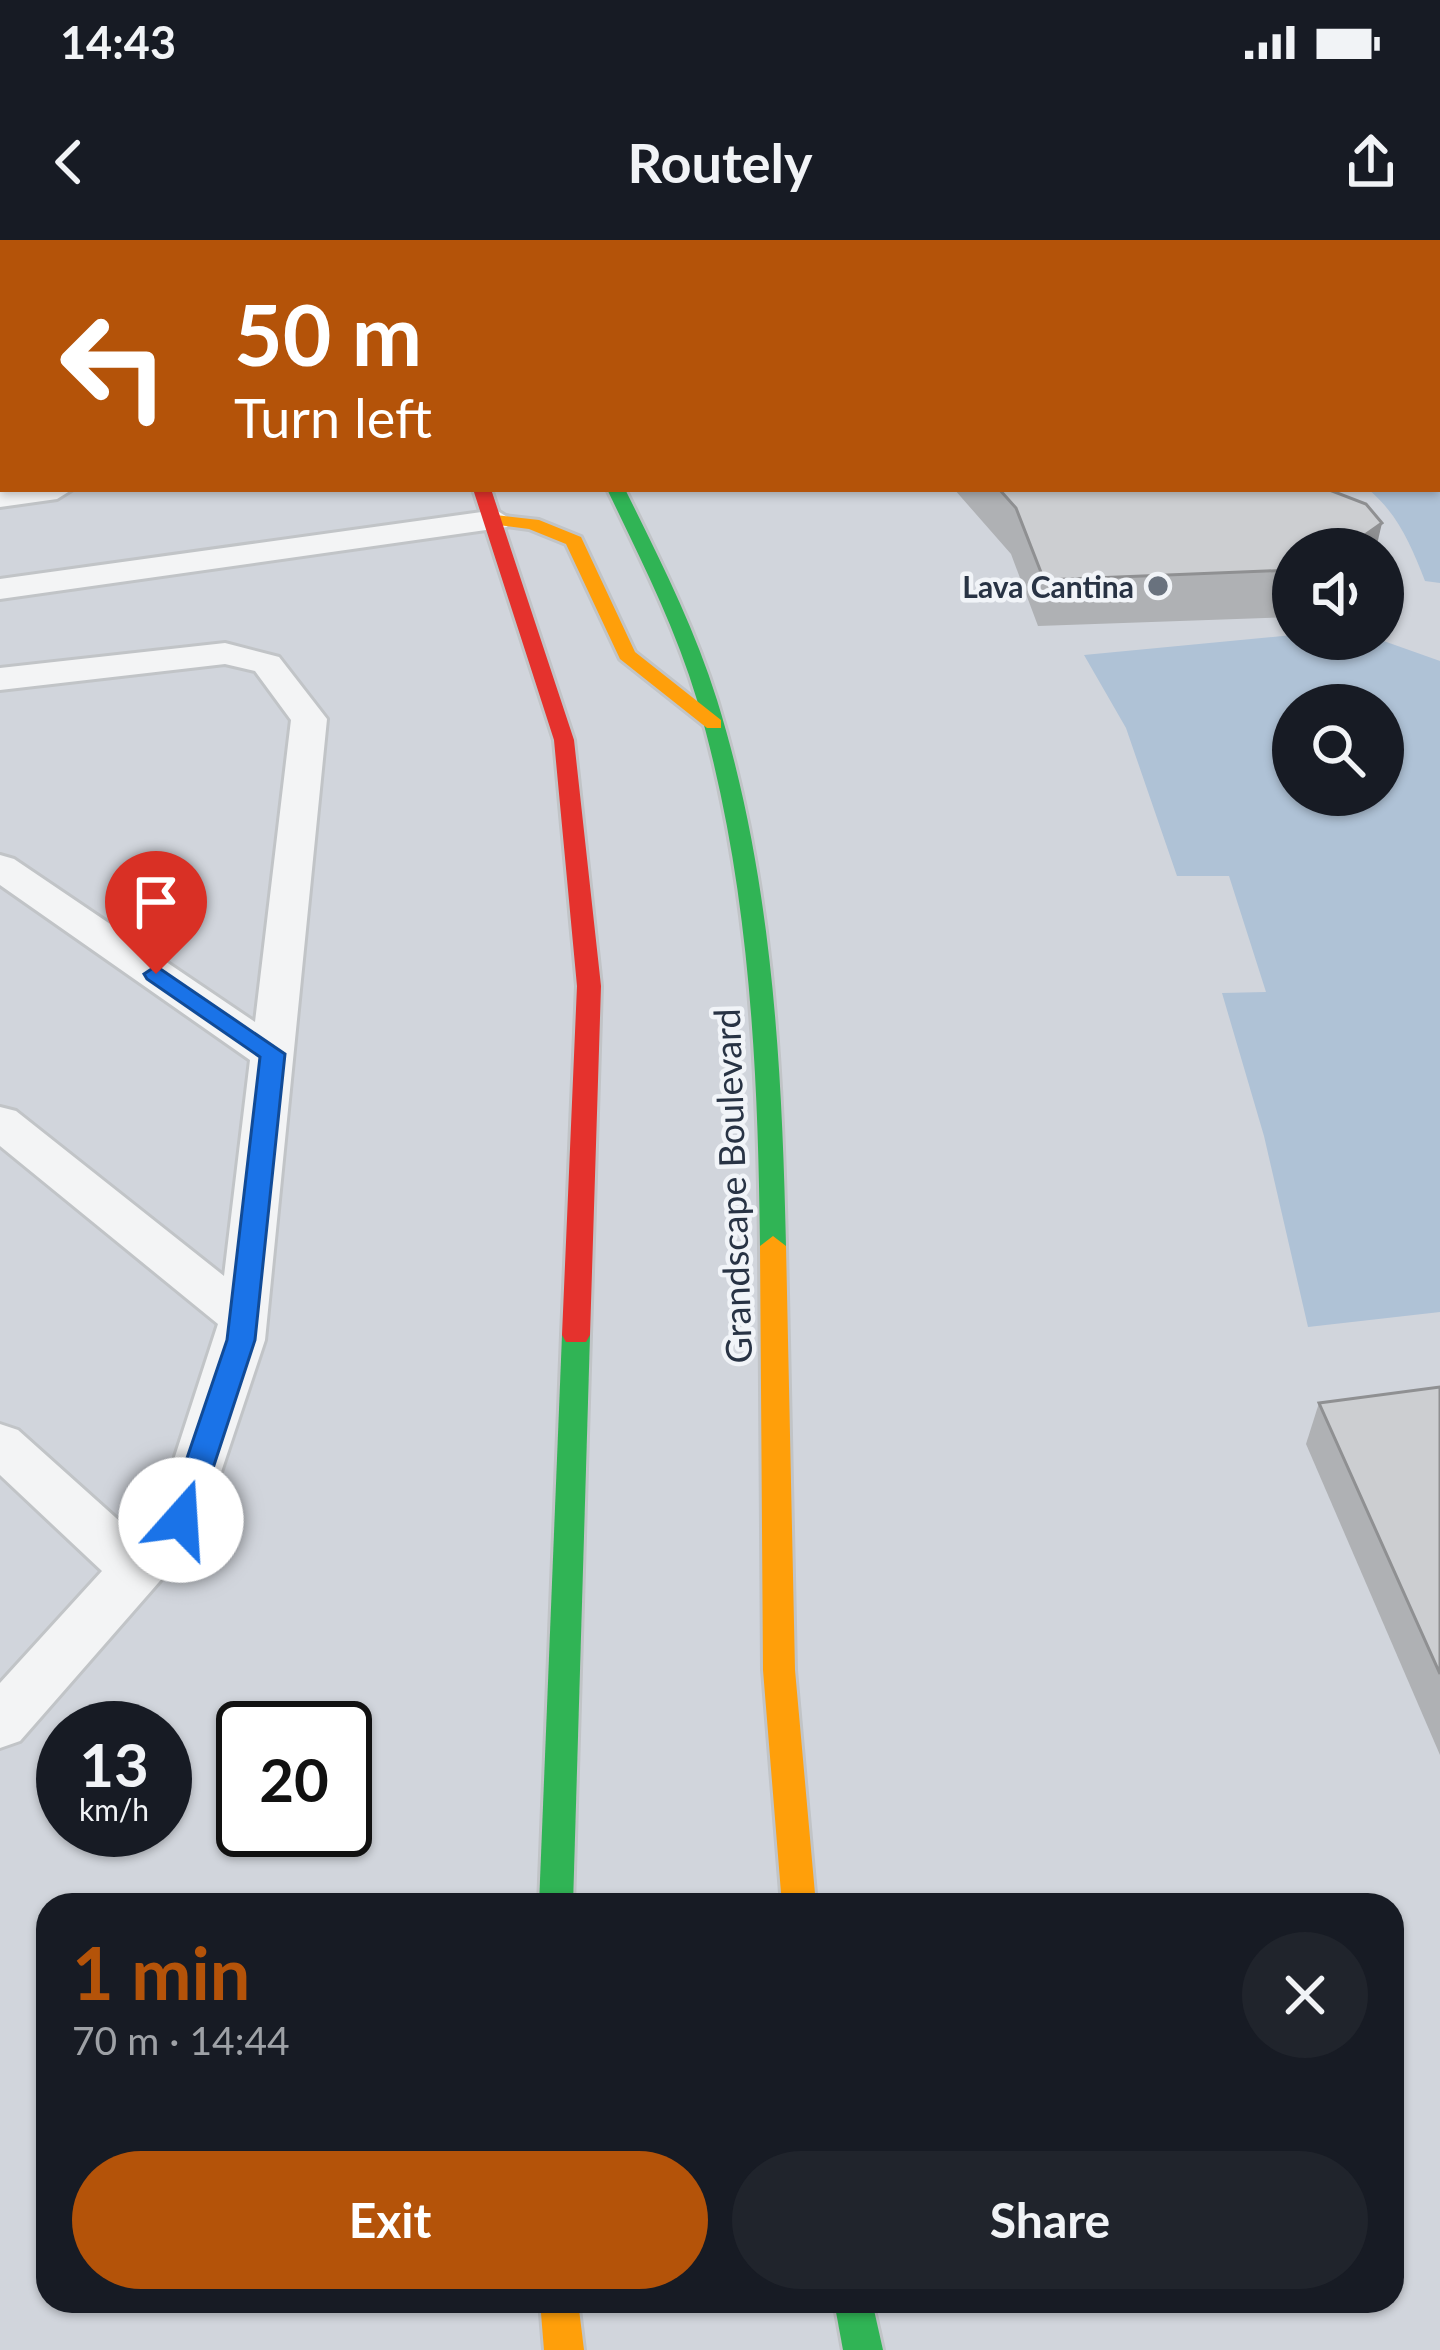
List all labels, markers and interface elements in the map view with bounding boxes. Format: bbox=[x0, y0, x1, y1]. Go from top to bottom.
text: 14:43 bbox=[60, 15, 176, 69]
icon: back bbox=[36, 129, 102, 195]
icon: share bbox=[1338, 129, 1404, 195]
text: Routely bbox=[627, 130, 813, 195]
text: 50 m bbox=[234, 283, 422, 384]
icon: left bbox=[36, 288, 192, 444]
text: Turn left bbox=[234, 385, 432, 450]
map controls bbox=[1272, 528, 1404, 816]
button: sound bbox=[1272, 528, 1404, 660]
place label: Lava Cantina bbox=[962, 568, 1134, 604]
marker: Lava Cantina bbox=[1145, 573, 1171, 599]
button: search bbox=[1272, 684, 1404, 816]
pin bbox=[105, 851, 207, 974]
icon: arrive bbox=[123, 869, 189, 935]
street label: Grandscape Boulevard bbox=[704, 1008, 760, 1364]
position arrow bbox=[118, 1457, 244, 1583]
speed limit sign: 20 bbox=[216, 1701, 372, 1857]
text: 13 bbox=[79, 1728, 149, 1800]
text: km/h bbox=[79, 1791, 149, 1827]
text: 1 min bbox=[72, 1929, 250, 2015]
button: close bbox=[1242, 1932, 1368, 2058]
text: 70 m · 14:44 bbox=[72, 2017, 290, 2063]
button: Exit bbox=[72, 2151, 708, 2289]
button: Share bbox=[732, 2151, 1368, 2289]

